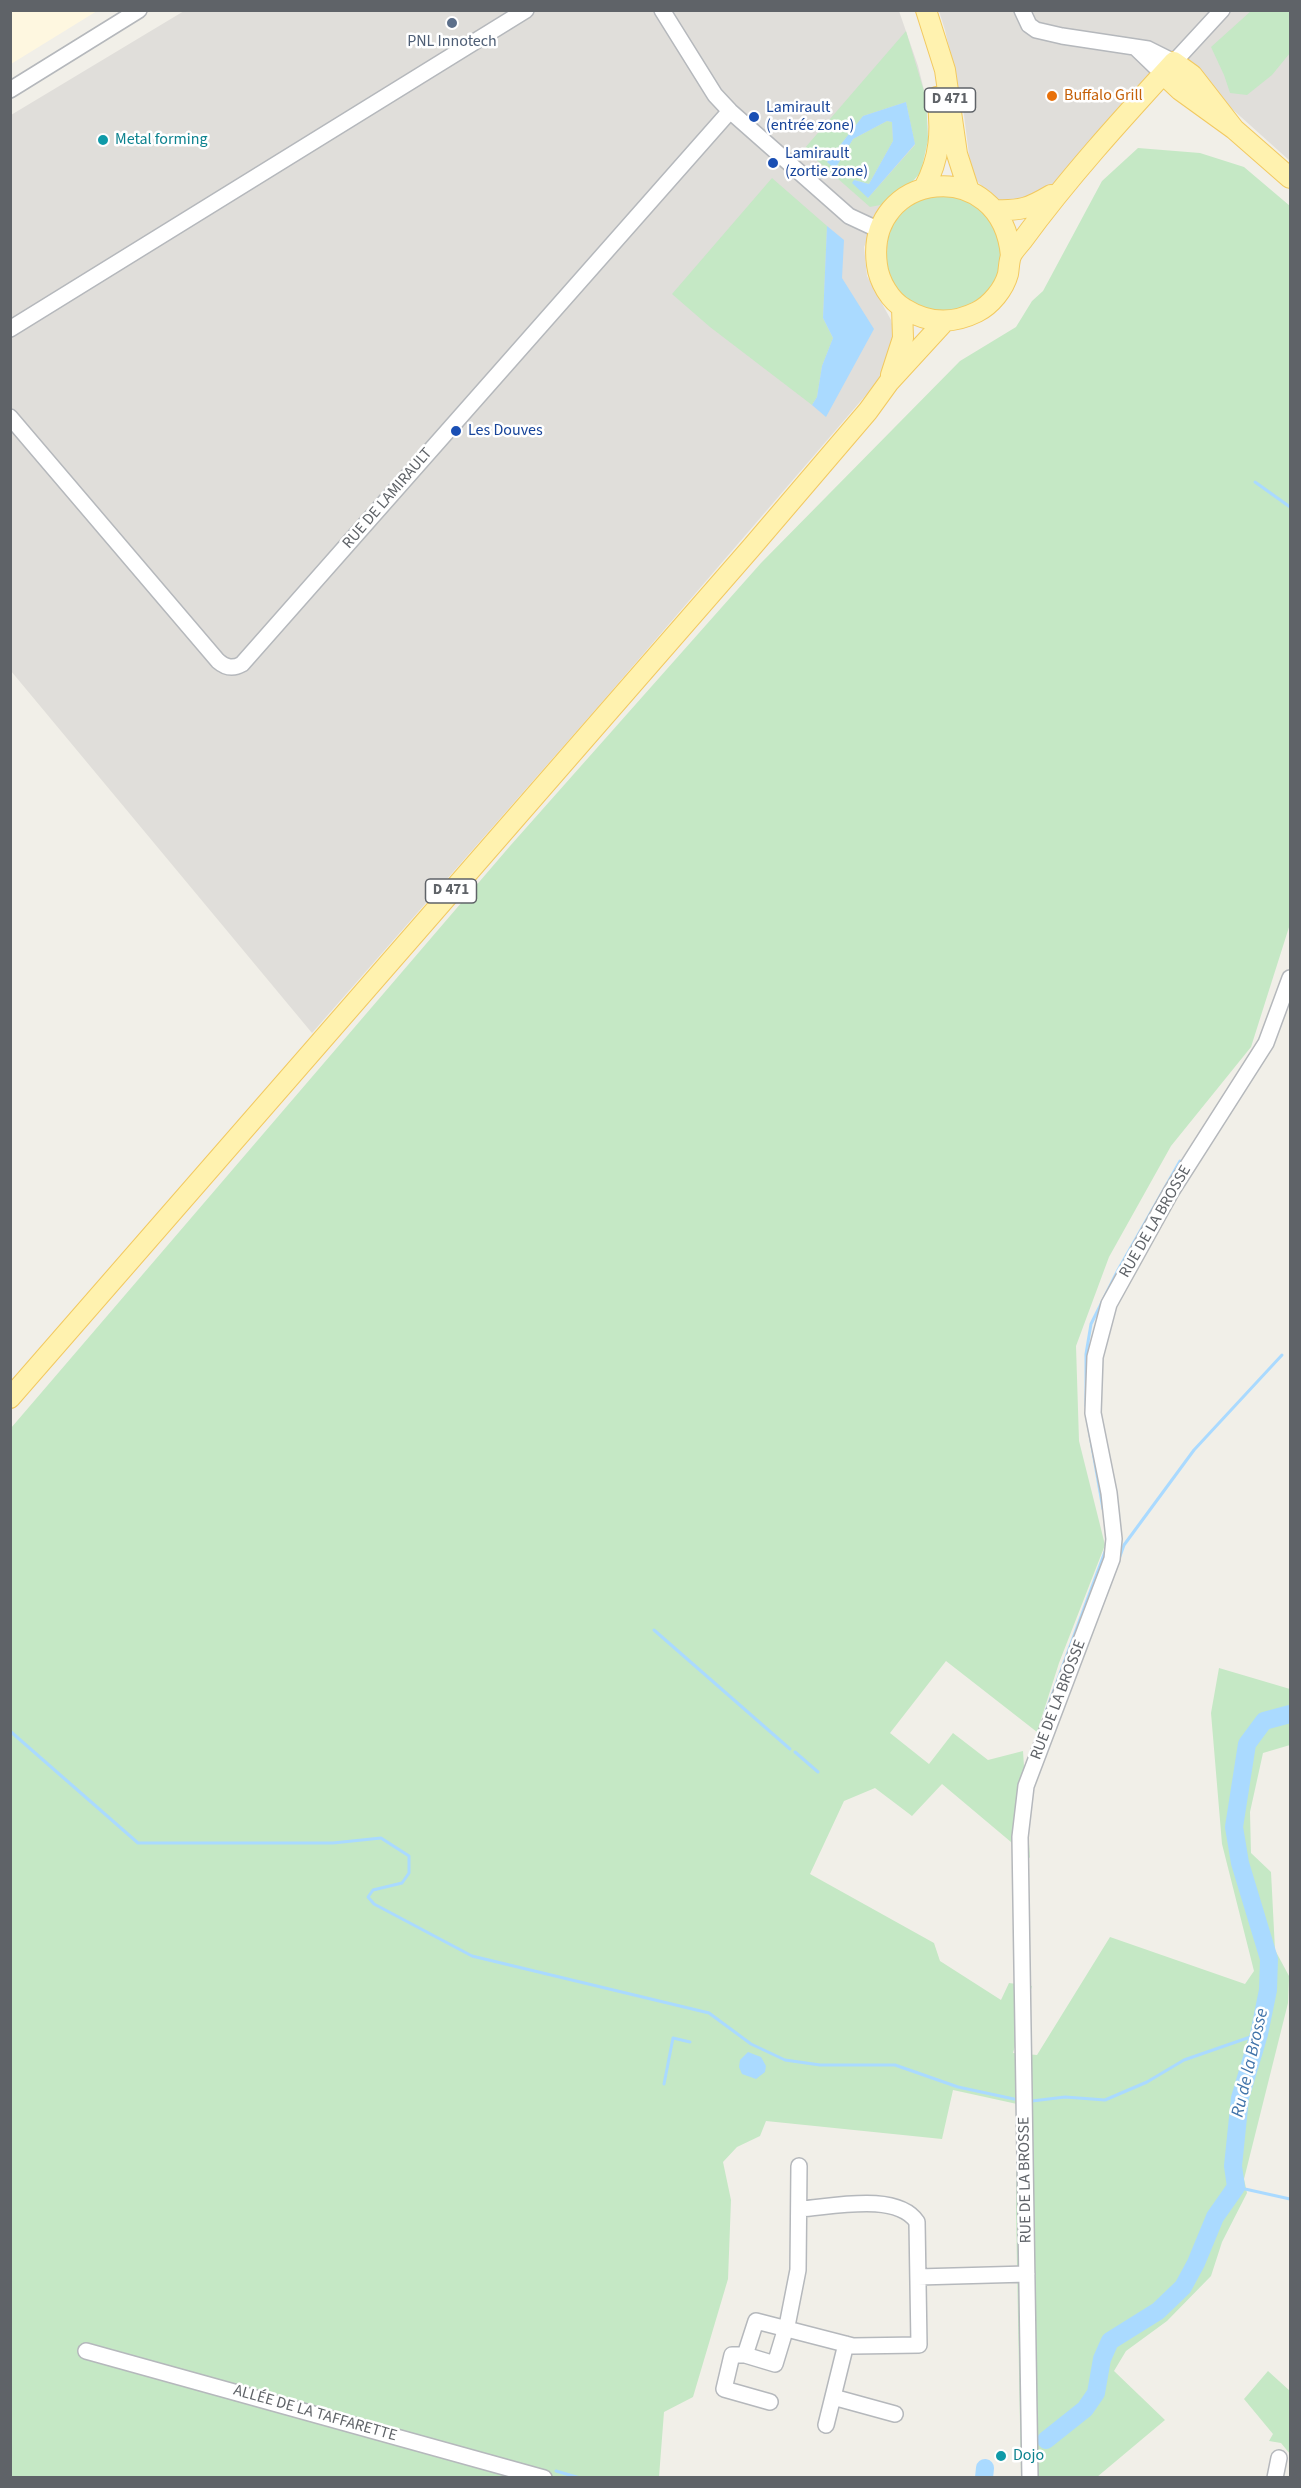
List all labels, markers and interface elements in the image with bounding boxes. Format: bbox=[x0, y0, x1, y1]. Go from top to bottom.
marker: PNL Innotech bbox=[445, 16, 459, 30]
place label: PNL Innotech bbox=[407, 32, 497, 52]
place label: Buffalo Grill bbox=[1064, 86, 1143, 106]
road number: D 471 bbox=[924, 88, 976, 112]
marker: Buffalo Grill bbox=[1045, 89, 1059, 103]
place label: Lamirault (entrée zone) bbox=[766, 98, 854, 136]
marker: Lamirault (entrée zone) bbox=[747, 110, 761, 124]
place label: Metal forming bbox=[115, 130, 208, 150]
marker: Metal forming bbox=[96, 133, 110, 147]
place label: Lamirault (zortie zone) bbox=[785, 144, 868, 182]
marker: Lamirault (zortie zone) bbox=[766, 156, 780, 170]
place label: Les Douves bbox=[468, 421, 543, 441]
marker: Les Douves bbox=[449, 424, 463, 438]
street label: RUE DE LAMIRAULT bbox=[339, 445, 437, 553]
road number: D 471 bbox=[426, 879, 476, 903]
street label: RUE DE LA BROSSE bbox=[1116, 1162, 1196, 1282]
street label: RUE DE LA BROSSE bbox=[1027, 1637, 1091, 1763]
water label: Ru de la Brosse bbox=[1228, 2006, 1274, 2120]
street label: RUE DE LA BROSSE bbox=[1015, 2117, 1037, 2243]
street label: ALLÉE DE LA TAFFARETTE bbox=[231, 2381, 399, 2447]
place label: Dojo bbox=[1013, 2446, 1044, 2466]
marker: Dojo bbox=[994, 2449, 1008, 2463]

